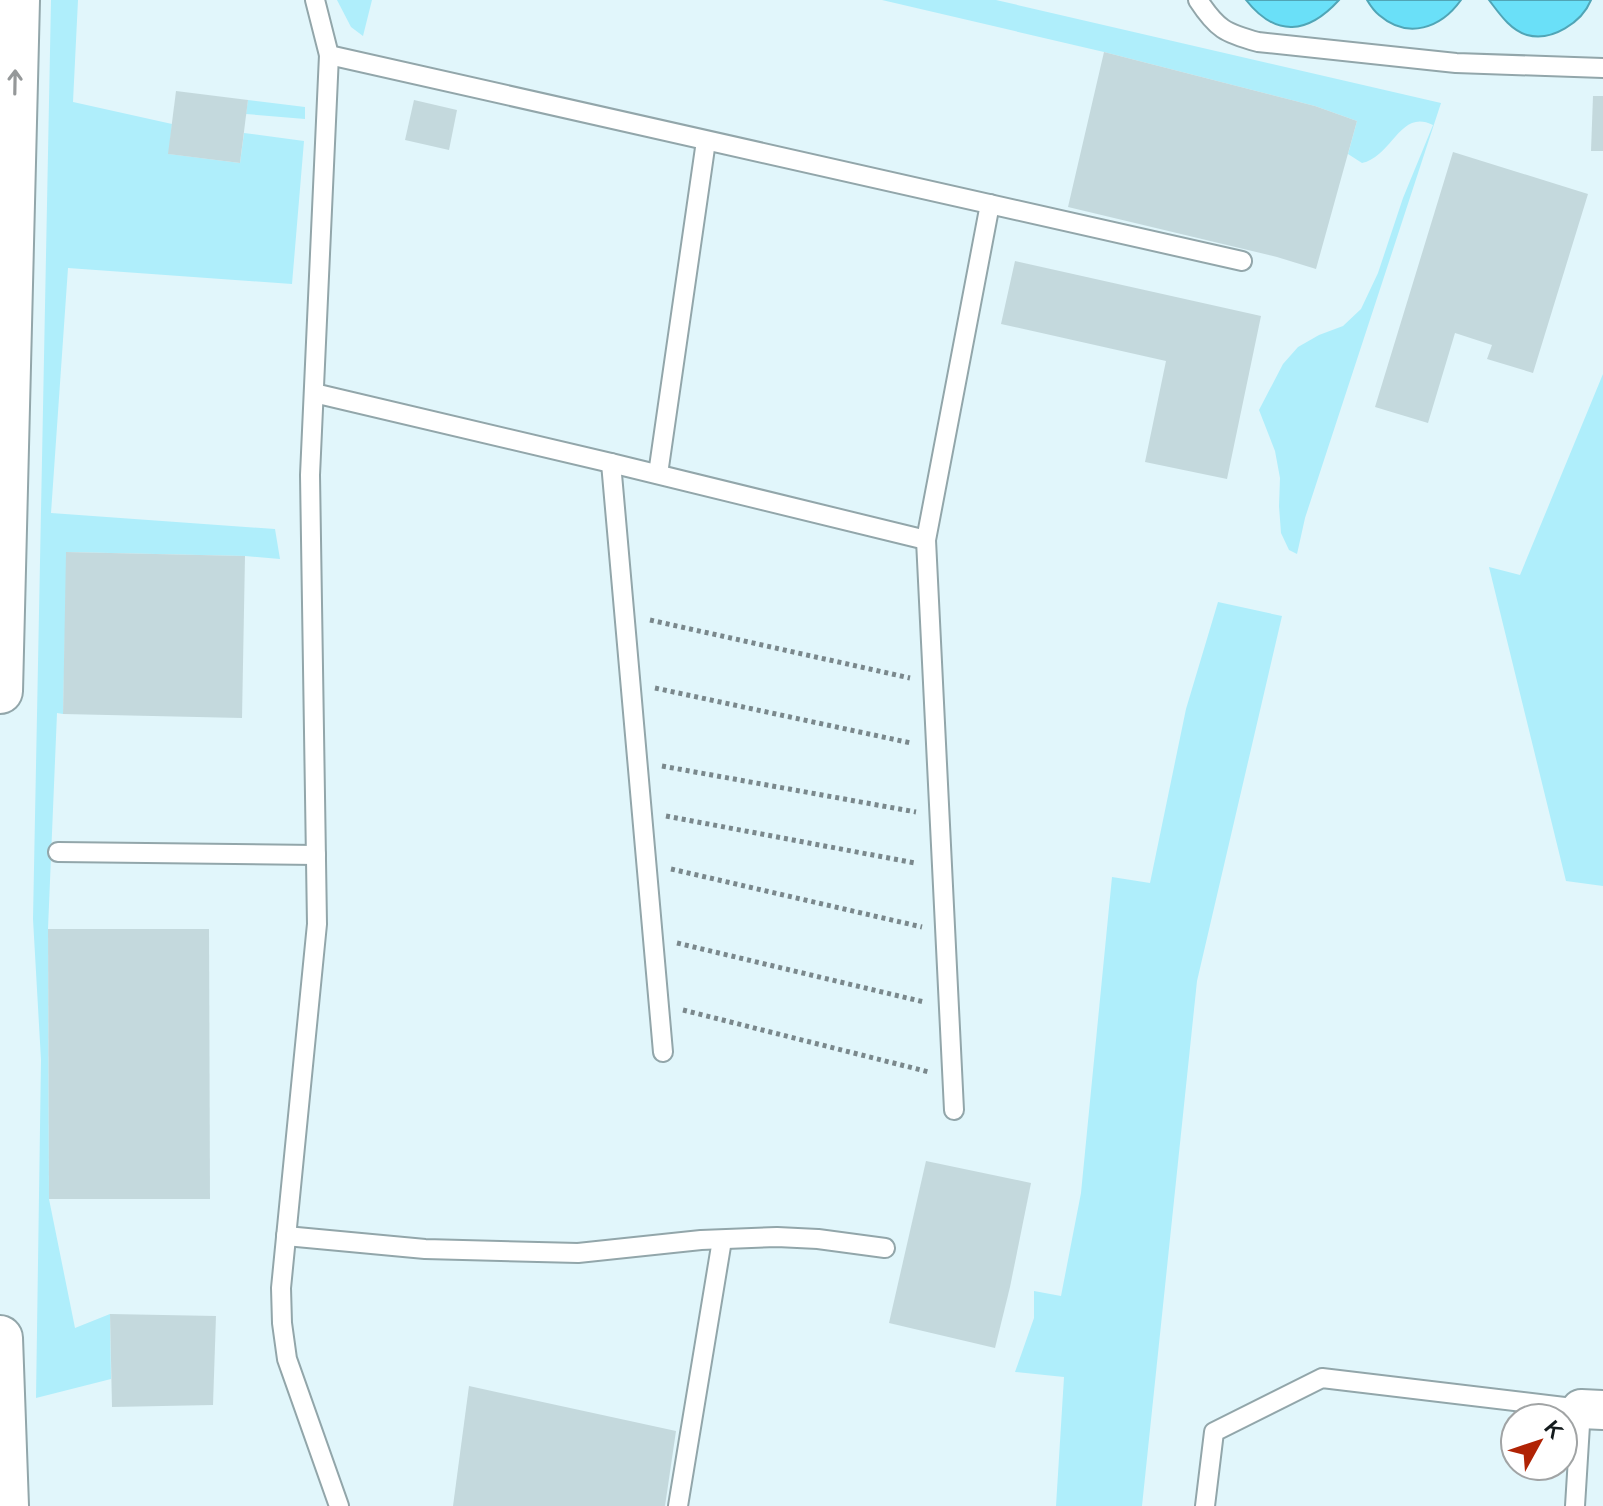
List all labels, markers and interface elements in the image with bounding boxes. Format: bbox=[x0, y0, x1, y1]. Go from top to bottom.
one-way arrow bbox=[7, 69, 22, 96]
north arrow bbox=[1499, 1402, 1579, 1482]
text: K bbox=[1539, 1415, 1569, 1444]

